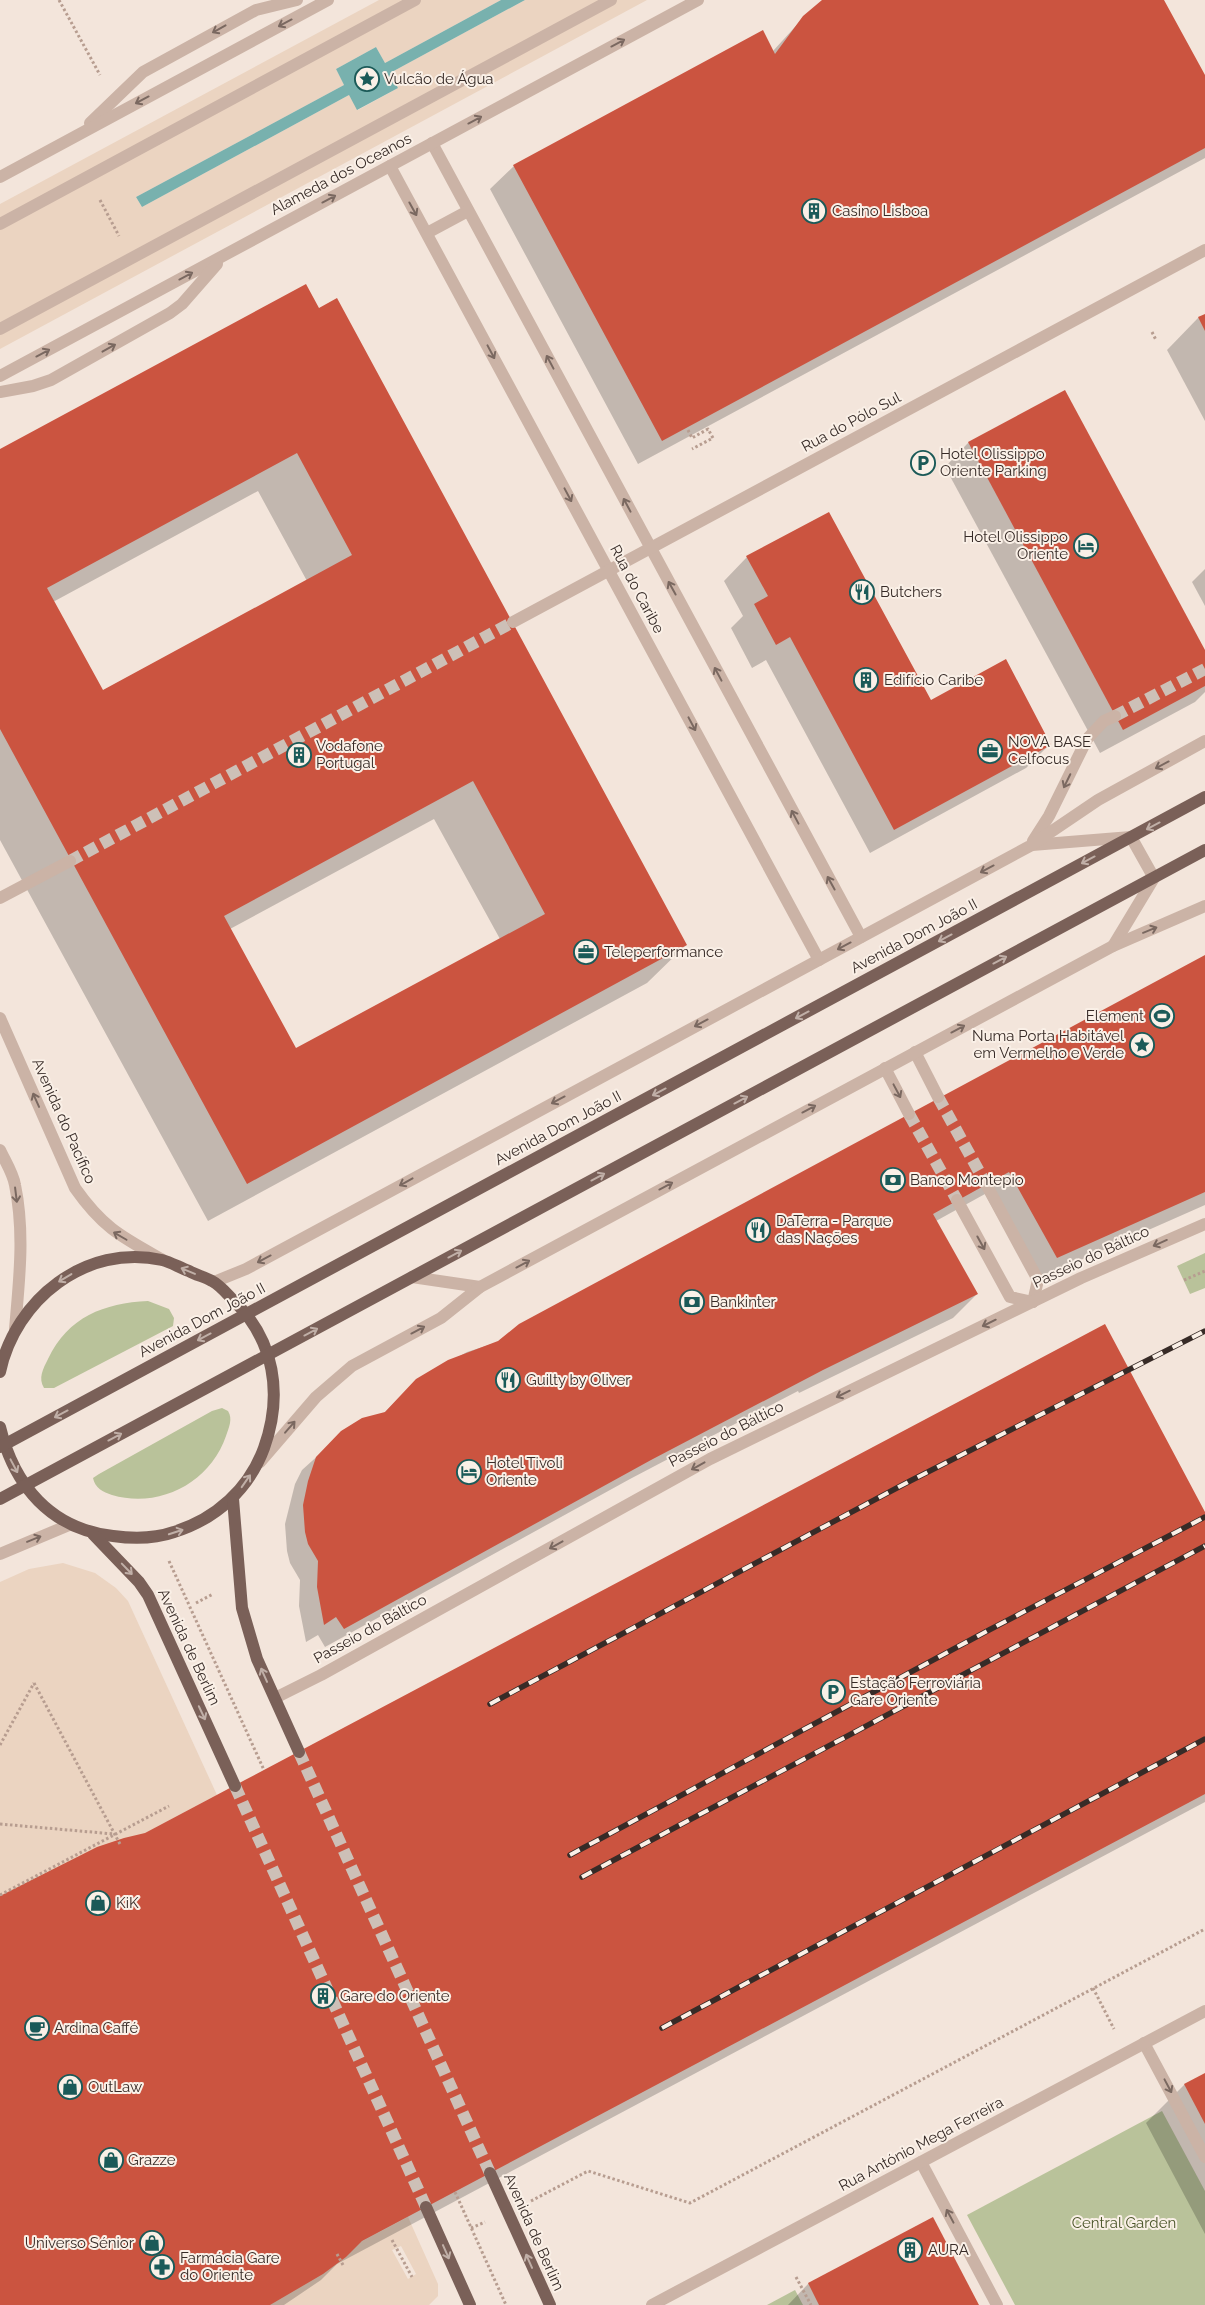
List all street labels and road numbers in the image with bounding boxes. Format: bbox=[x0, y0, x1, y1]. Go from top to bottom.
street label: Alameda dos Oceanos bbox=[267, 129, 415, 219]
street label: Rua do Pólo Sul bbox=[798, 388, 904, 456]
street label: Rua do Caribe bbox=[606, 542, 668, 637]
street label: Avenida Dom João II bbox=[848, 895, 980, 977]
street label: Avenida do Pacífico bbox=[28, 1056, 100, 1186]
street label: Avenida Dom João II bbox=[492, 1087, 624, 1169]
street label: Passeio do Báltico bbox=[1030, 1222, 1152, 1292]
street label: Avenida Dom João II bbox=[136, 1279, 268, 1361]
street label: Passeio do Báltico bbox=[666, 1397, 786, 1471]
street label: Avenida de Berlim bbox=[154, 1586, 224, 1708]
street label: Passeio do Báltico bbox=[310, 1590, 430, 1668]
street label: Rua António Mega Ferreira bbox=[836, 2093, 1006, 2195]
street label: Avenida de Berlim bbox=[500, 2170, 568, 2294]

